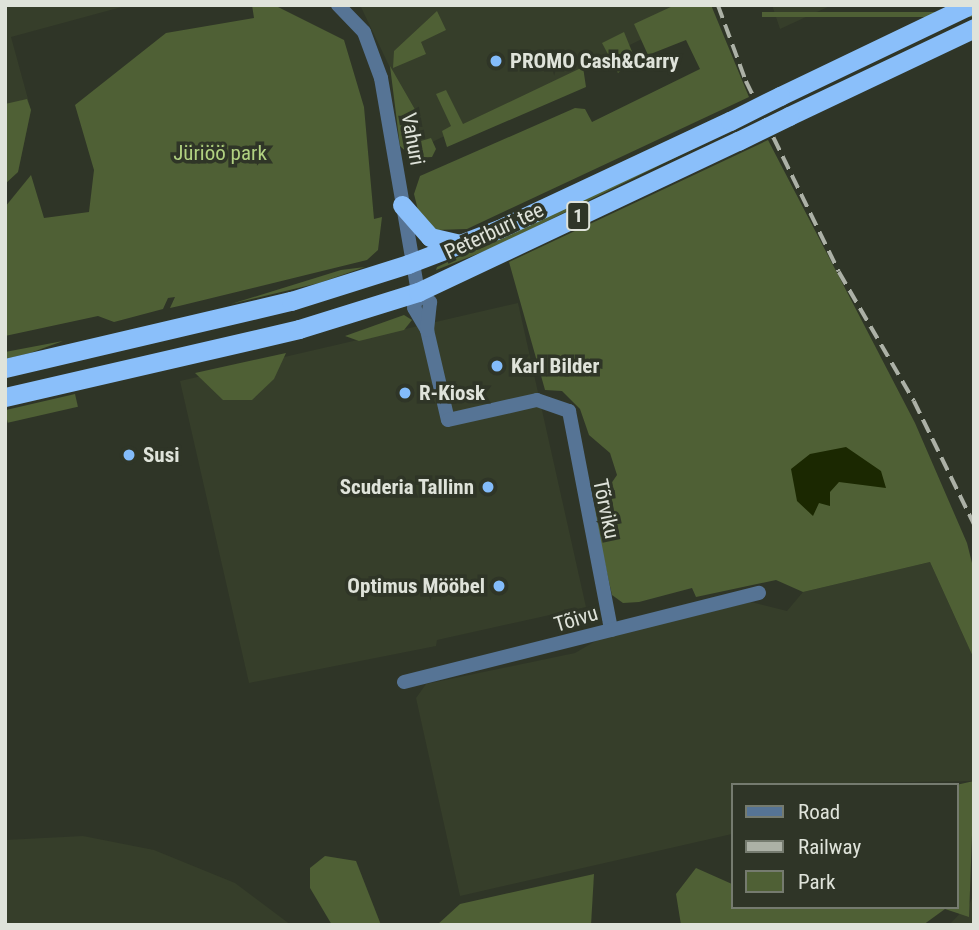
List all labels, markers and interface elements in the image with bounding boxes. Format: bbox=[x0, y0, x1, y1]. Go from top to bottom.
place label: PROMO Cash&Carry bbox=[510, 48, 679, 74]
marker: PROMO Cash&Carry bbox=[488, 53, 504, 69]
street label: Vahuri bbox=[396, 111, 430, 167]
park label: Jüriöö park bbox=[173, 140, 267, 166]
street label: Peterburi tee bbox=[441, 197, 547, 265]
road number: 1 bbox=[566, 200, 590, 232]
place label: Karl Bilder bbox=[511, 353, 599, 379]
marker: Karl Bilder bbox=[489, 358, 505, 374]
place label: R-Kiosk bbox=[419, 380, 485, 406]
marker: R-Kiosk bbox=[397, 385, 413, 401]
place label: Susi bbox=[143, 442, 179, 468]
marker: Susi bbox=[121, 447, 137, 463]
place label: Scuderia Tallinn bbox=[339, 474, 474, 500]
street label: Tõrviku bbox=[587, 477, 625, 541]
marker: Scuderia Tallinn bbox=[480, 479, 496, 495]
place label: Optimus Mööbel bbox=[347, 573, 485, 599]
marker: Optimus Mööbel bbox=[491, 578, 507, 594]
street label: Tõivu bbox=[551, 600, 601, 638]
legend bbox=[730, 783, 958, 909]
text: Road bbox=[798, 800, 840, 824]
text: Railway bbox=[798, 835, 861, 859]
text: Park bbox=[798, 870, 835, 894]

